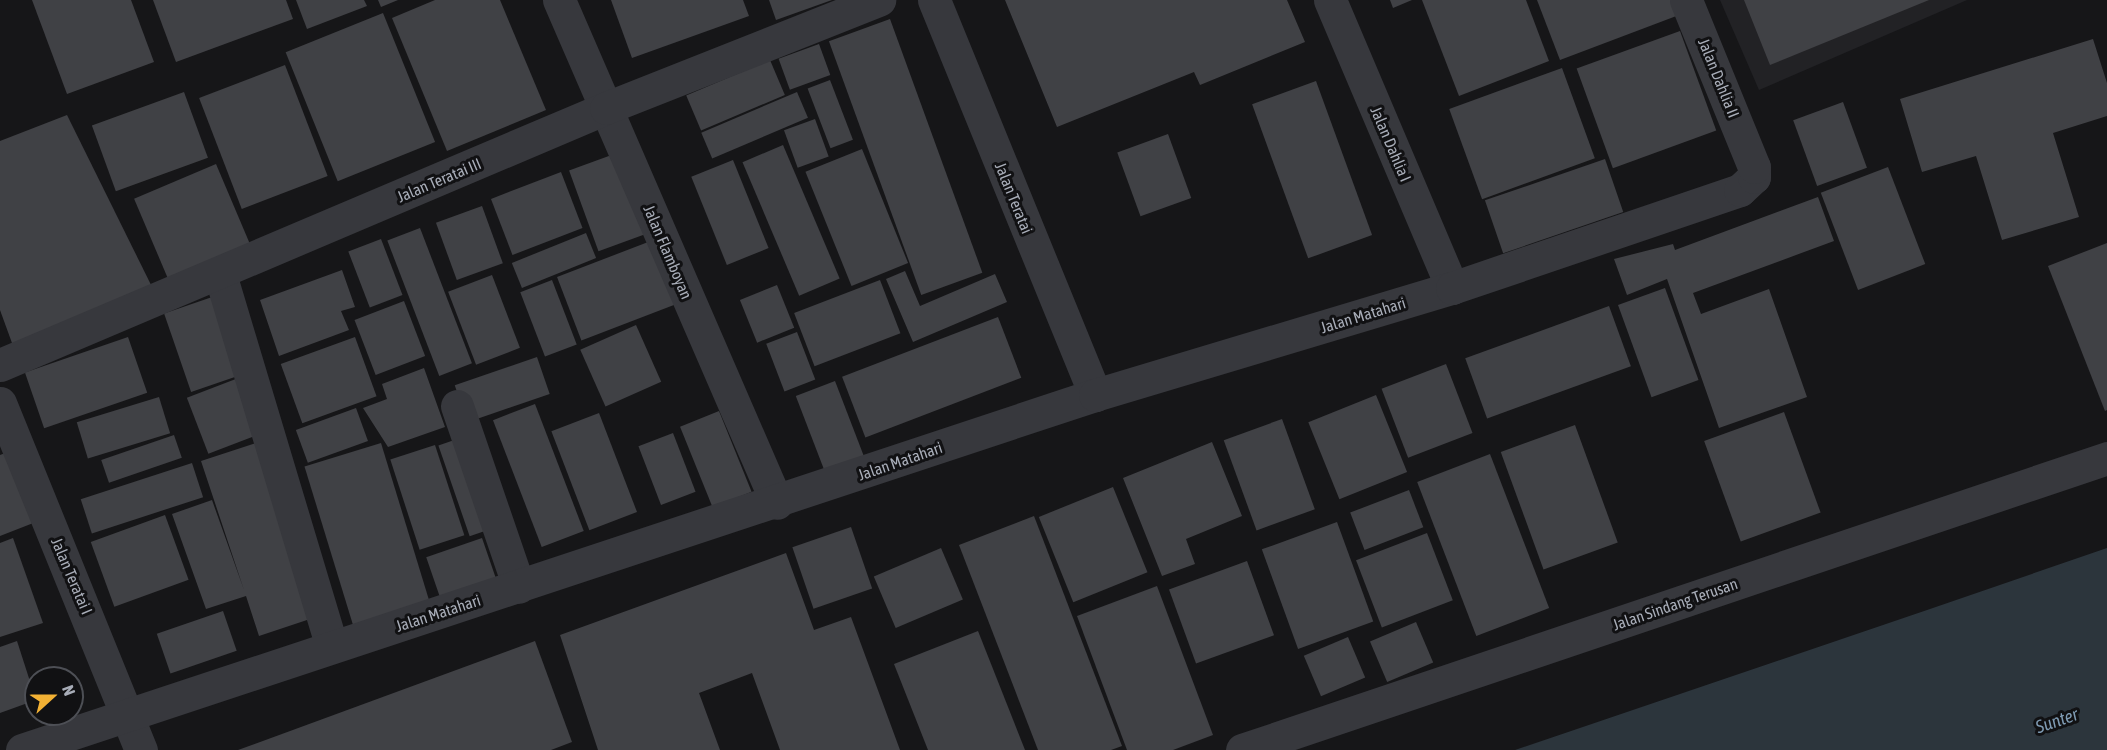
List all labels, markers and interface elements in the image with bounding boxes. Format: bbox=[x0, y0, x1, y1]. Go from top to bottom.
street label: Jalan Dahlia II bbox=[1694, 35, 1744, 121]
street label: Jalan Dahlia I bbox=[1367, 103, 1415, 185]
street label: Jalan Teratai III bbox=[394, 154, 484, 206]
street label: Jalan Teratai bbox=[991, 160, 1037, 236]
street label: Jalan Flamboyan bbox=[640, 202, 696, 302]
street label: Jalan Matahari bbox=[1318, 293, 1408, 337]
street label: Jalan Matahari bbox=[855, 438, 945, 484]
street label: Jalan Teratai I bbox=[47, 535, 97, 617]
street label: Jalan Sindang Terusan bbox=[1610, 574, 1740, 634]
street label: Jalan Matahari bbox=[393, 590, 483, 636]
north arrow bbox=[24, 666, 84, 726]
text: N bbox=[59, 683, 79, 698]
water label: Sunter bbox=[2033, 704, 2081, 738]

